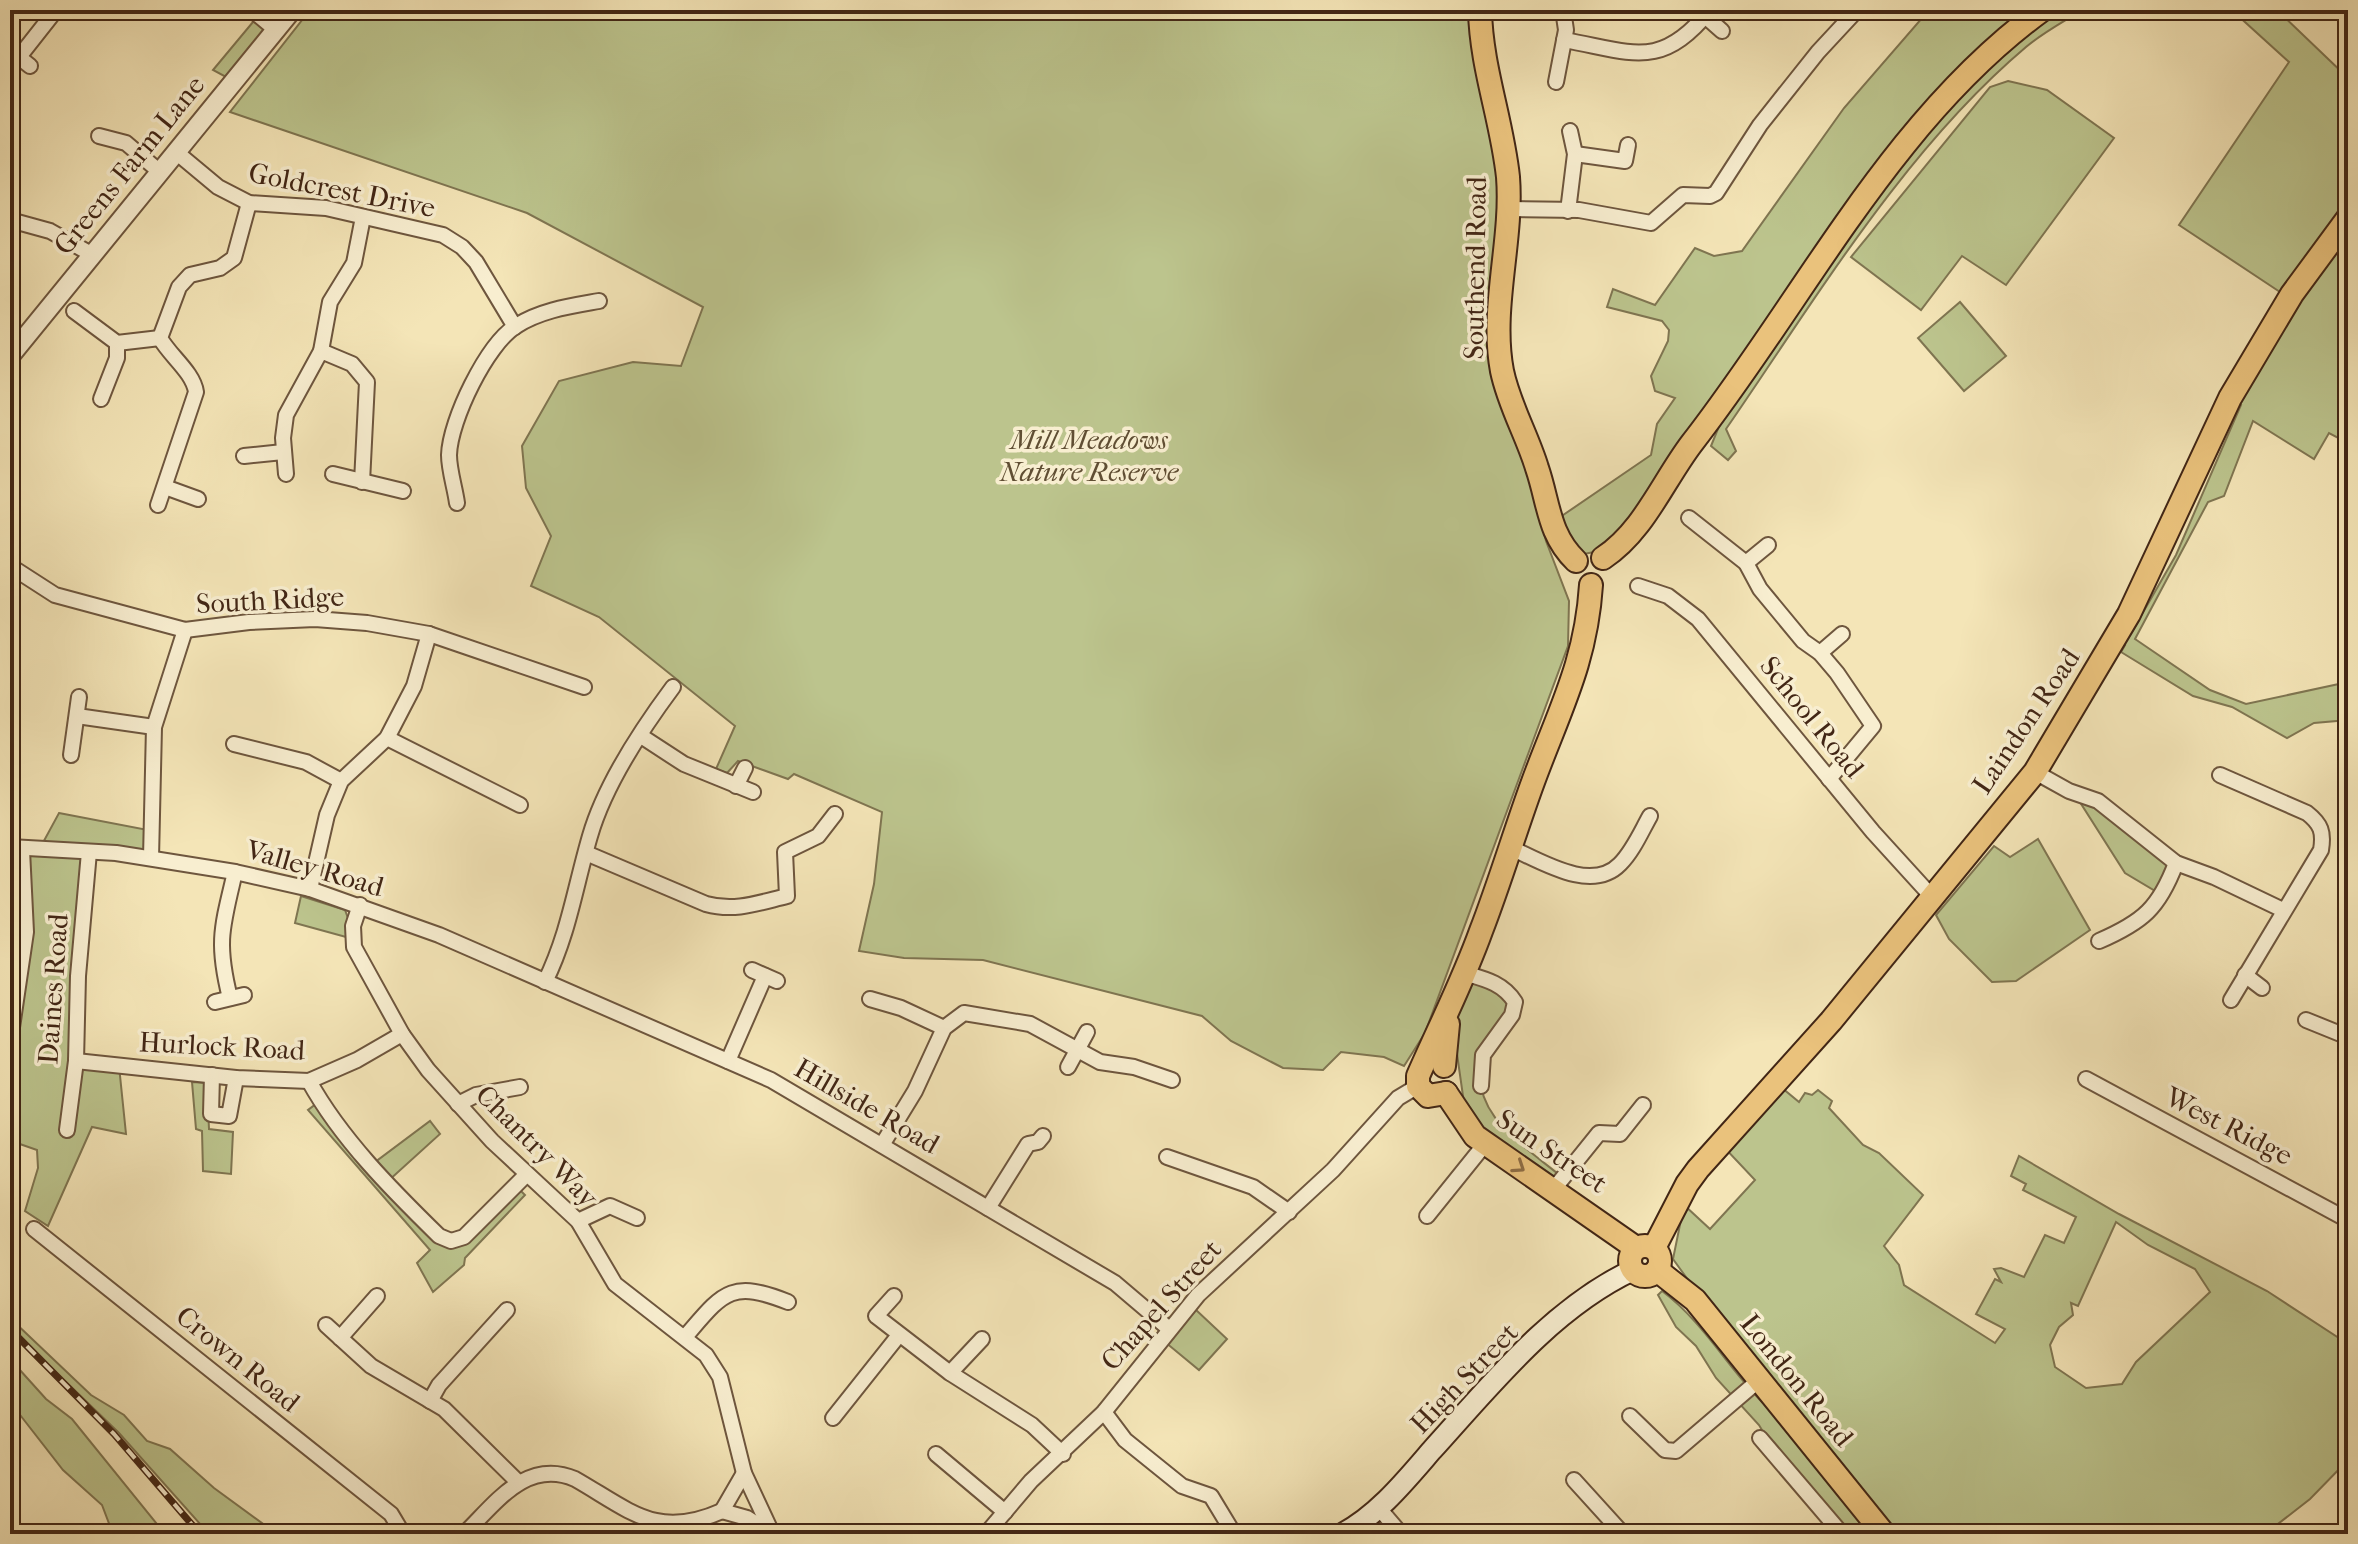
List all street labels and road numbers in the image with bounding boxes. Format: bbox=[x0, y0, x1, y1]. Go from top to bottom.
street label: Greens Farm Lane bbox=[47, 69, 211, 261]
street label: Goldcrest Drive bbox=[246, 156, 438, 224]
street label: Southend Road bbox=[1457, 175, 1493, 360]
street label: South Ridge bbox=[195, 580, 345, 620]
street label: Laindon Road bbox=[1965, 641, 2087, 800]
street label: School Road bbox=[1753, 650, 1871, 785]
street label: Valley Road bbox=[242, 832, 388, 904]
street label: Daines Road bbox=[31, 912, 75, 1066]
street label: Hurlock Road bbox=[138, 1025, 307, 1067]
street label: Hillside Road bbox=[789, 1051, 946, 1161]
street label: Chantry Way bbox=[469, 1078, 606, 1215]
street label: West Ridge bbox=[2159, 1079, 2298, 1172]
street label: Sun Street bbox=[1490, 1102, 1614, 1200]
street label: Chapel Street bbox=[1094, 1233, 1228, 1377]
street label: Crown Road bbox=[170, 1299, 307, 1419]
street label: London Road bbox=[1734, 1307, 1861, 1454]
street label: High Street bbox=[1403, 1316, 1525, 1440]

